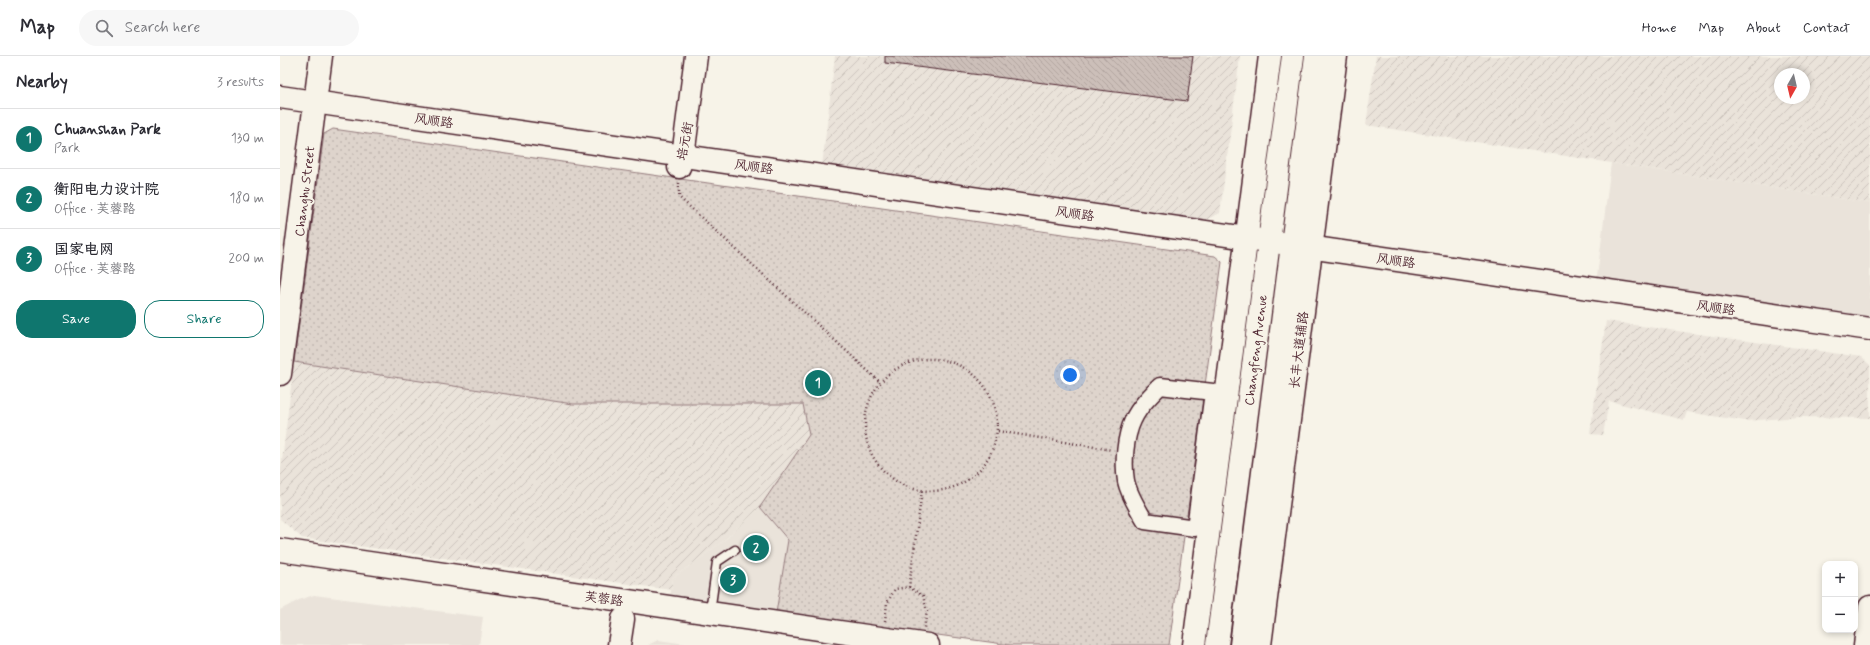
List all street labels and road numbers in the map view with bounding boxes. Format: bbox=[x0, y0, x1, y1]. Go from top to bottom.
street label: 风顺路 bbox=[413, 110, 454, 133]
street label: 培元街 bbox=[673, 121, 698, 162]
street label: Changhu Street bbox=[291, 145, 319, 238]
street label: 风顺路 bbox=[733, 156, 774, 179]
street label: 风顺路 bbox=[1054, 203, 1095, 226]
street label: 风顺路 bbox=[1375, 250, 1416, 273]
street label: Changfeng Avenue bbox=[1241, 294, 1272, 407]
street label: 风顺路 bbox=[1695, 297, 1736, 320]
street label: 长丰大道辅路 bbox=[1286, 310, 1313, 390]
street label: 芙蓉路 bbox=[583, 588, 624, 611]

